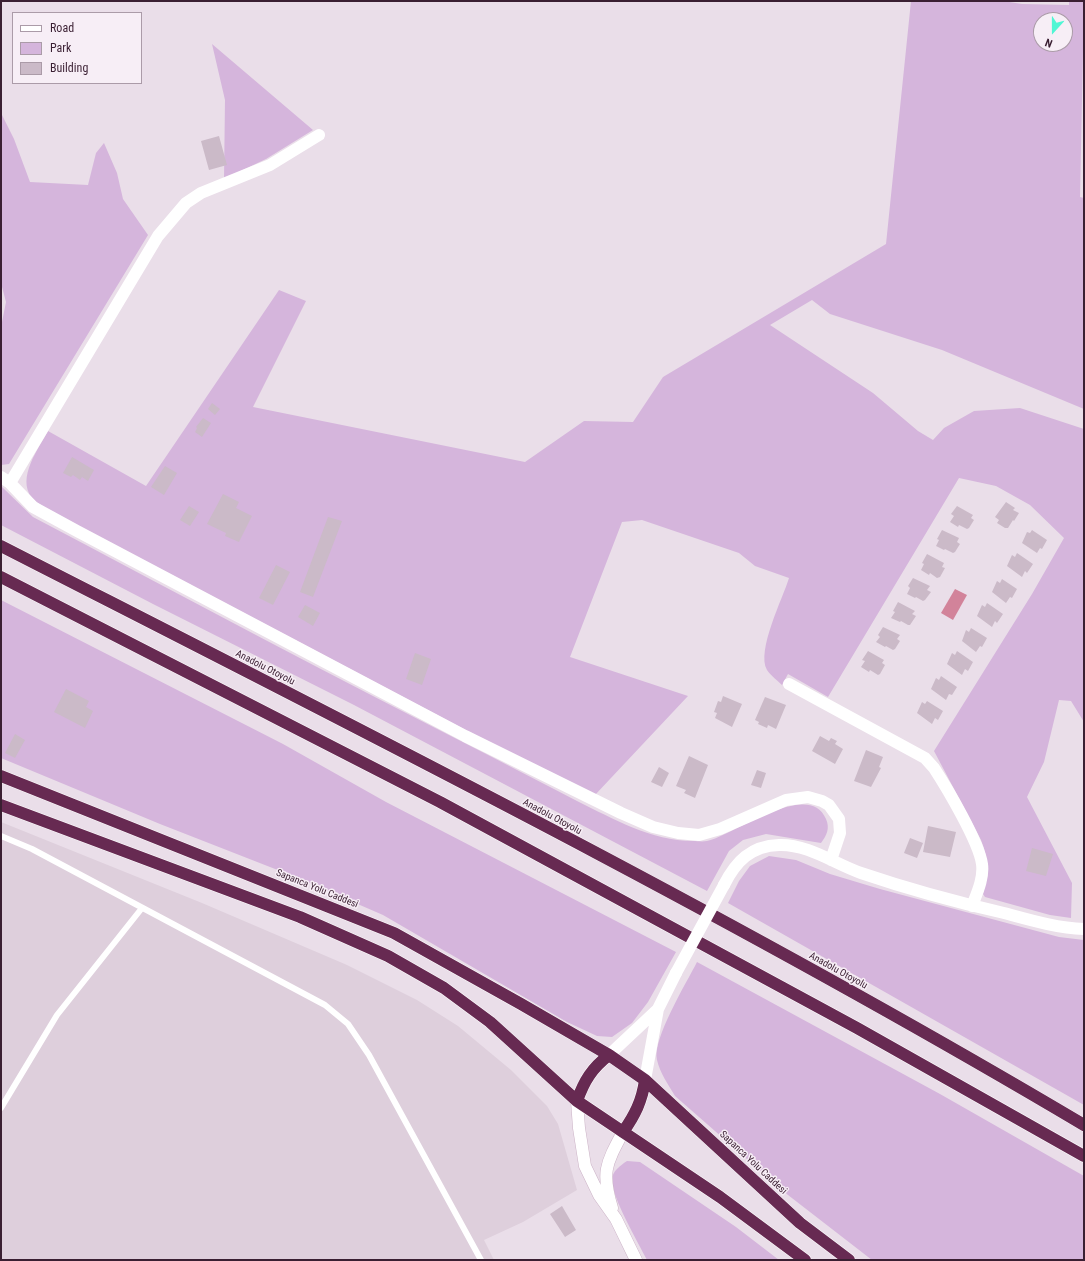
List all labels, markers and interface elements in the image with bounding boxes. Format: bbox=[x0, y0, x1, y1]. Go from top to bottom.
legend bbox=[12, 12, 142, 84]
north arrow bbox=[1033, 12, 1073, 52]
text: Road bbox=[50, 21, 74, 35]
text: N bbox=[1043, 35, 1054, 50]
text: Park bbox=[50, 41, 71, 55]
text: Building bbox=[50, 61, 88, 75]
street label: Anadolu Otoyolu bbox=[233, 648, 297, 688]
street label: Anadolu Otoyolu bbox=[521, 796, 583, 838]
street label: Sapanca Yolu Caddesi bbox=[274, 867, 360, 911]
street label: Anadolu Otoyolu bbox=[807, 950, 869, 992]
street label: Sapanca Yolu Caddesi bbox=[717, 1129, 789, 1197]

